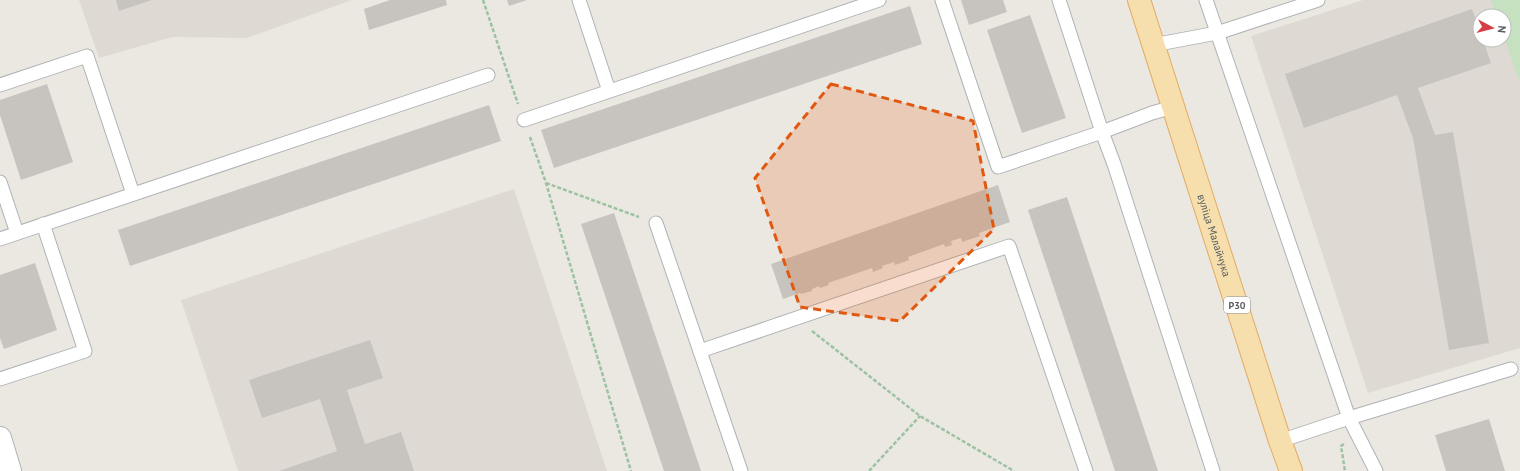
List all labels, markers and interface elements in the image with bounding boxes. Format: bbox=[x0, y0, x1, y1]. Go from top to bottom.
north arrow bbox=[1472, 8, 1512, 48]
text: N bbox=[1495, 25, 1509, 34]
street label: вуліца Малайчука bbox=[1194, 192, 1234, 278]
road number: Р30 bbox=[1224, 297, 1250, 313]

